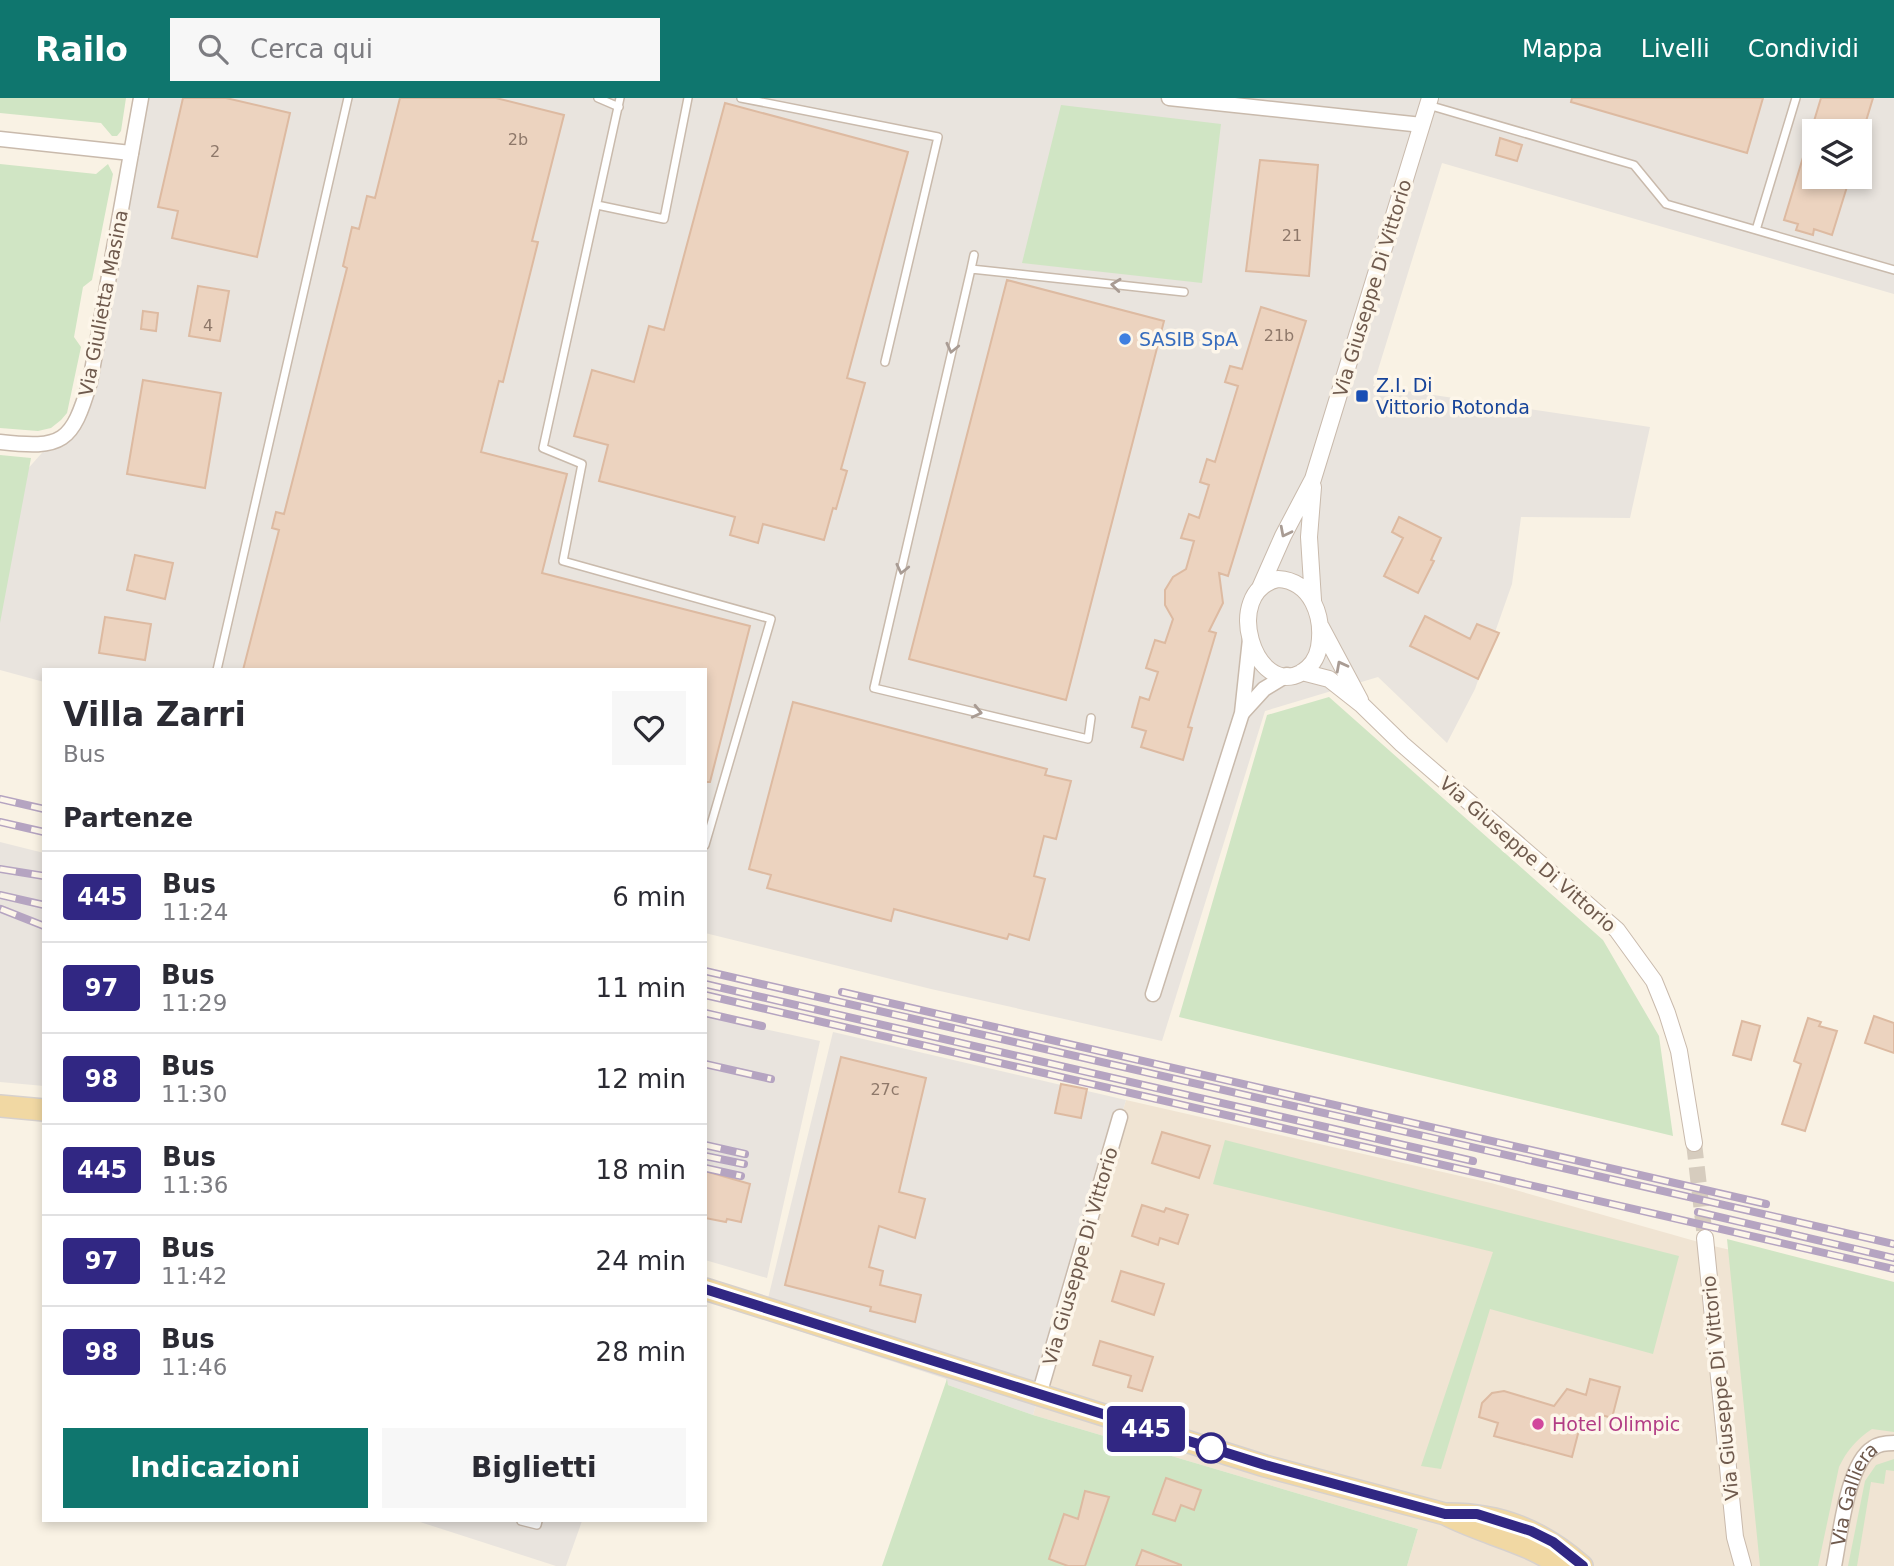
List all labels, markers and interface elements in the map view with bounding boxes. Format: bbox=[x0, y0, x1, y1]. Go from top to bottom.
search box bbox=[170, 18, 660, 81]
text: Railo bbox=[35, 30, 128, 69]
icon: search bbox=[194, 30, 232, 68]
text: Cerca qui bbox=[250, 34, 373, 64]
text: Mappa bbox=[1522, 35, 1603, 63]
text: Livelli bbox=[1641, 35, 1710, 63]
text: Condividi bbox=[1748, 35, 1859, 63]
map controls bbox=[1802, 119, 1872, 189]
button: layers bbox=[1802, 119, 1872, 189]
house number: 2b bbox=[508, 130, 528, 149]
house number: 2 bbox=[210, 142, 220, 161]
street label: Via Giuseppe Di Vittorio bbox=[1328, 177, 1416, 399]
street label: Via Giulietta Masina bbox=[74, 208, 132, 398]
house number: 21 bbox=[1282, 226, 1302, 245]
one-way arrow bbox=[1110, 278, 1121, 293]
house number: 4 bbox=[203, 316, 213, 335]
house number: 21b bbox=[1264, 326, 1294, 345]
place label: SASIB SpA bbox=[1139, 328, 1238, 350]
marker: SASIB SpA bbox=[1117, 331, 1133, 347]
one-way arrow bbox=[946, 342, 961, 354]
place label: Z.I. Di Vittorio Rotonda bbox=[1376, 374, 1530, 418]
marker: Z.I. Di Vittorio Rotonda bbox=[1354, 388, 1370, 404]
one-way arrow bbox=[1279, 525, 1293, 537]
one-way arrow bbox=[895, 563, 910, 575]
one-way arrow bbox=[1336, 660, 1349, 673]
button: heart bbox=[612, 691, 686, 765]
text: Villa Zarri bbox=[63, 695, 246, 734]
one-way arrow bbox=[971, 704, 983, 719]
text: Bus bbox=[63, 741, 105, 767]
street label: Via Giuseppe Di Vittorio bbox=[1435, 772, 1621, 936]
text: Partenze bbox=[63, 803, 193, 833]
text: Bus bbox=[162, 869, 216, 899]
text: 6 min bbox=[612, 882, 686, 912]
text: 445 bbox=[77, 883, 127, 911]
text: 11:24 bbox=[162, 899, 228, 925]
text: Bus bbox=[161, 960, 215, 990]
text: 11 min bbox=[596, 973, 686, 1003]
text: 97 bbox=[85, 974, 118, 1002]
text: 11:29 bbox=[161, 990, 227, 1016]
text: Bus bbox=[161, 1051, 215, 1081]
text: 12 min bbox=[596, 1064, 686, 1094]
text: 98 bbox=[85, 1065, 118, 1093]
house number: 27c bbox=[870, 1080, 900, 1099]
text: 11:30 bbox=[161, 1081, 227, 1107]
text: Bus bbox=[162, 1142, 216, 1172]
street label: Via Giuseppe Di Vittorio bbox=[1038, 1144, 1122, 1368]
text: 18 min bbox=[596, 1155, 686, 1185]
text: 445 bbox=[77, 1156, 127, 1184]
text: 11:36 bbox=[162, 1172, 228, 1198]
text: Bus bbox=[161, 1233, 215, 1263]
text: 24 min bbox=[596, 1246, 686, 1276]
text: 97 bbox=[85, 1247, 118, 1275]
text: 11:42 bbox=[161, 1263, 227, 1289]
street label: Via Giuseppe Di Vittorio bbox=[1697, 1274, 1743, 1502]
text: Bus bbox=[161, 1324, 215, 1354]
text: 28 min bbox=[596, 1337, 686, 1367]
text: 98 bbox=[85, 1338, 118, 1366]
text: 11:46 bbox=[161, 1354, 227, 1380]
line badge: 445 bbox=[1106, 1406, 1186, 1452]
place label: Hotel Olimpic bbox=[1552, 1413, 1680, 1435]
text: 445 bbox=[1121, 1415, 1171, 1443]
marker: Hotel Olimpic bbox=[1530, 1416, 1546, 1432]
button: Indicazioni bbox=[63, 1428, 368, 1508]
button: Biglietti bbox=[382, 1428, 686, 1508]
unlabelled marker bbox=[1196, 1433, 1226, 1463]
street label: Via Galliera bbox=[1827, 1437, 1882, 1548]

